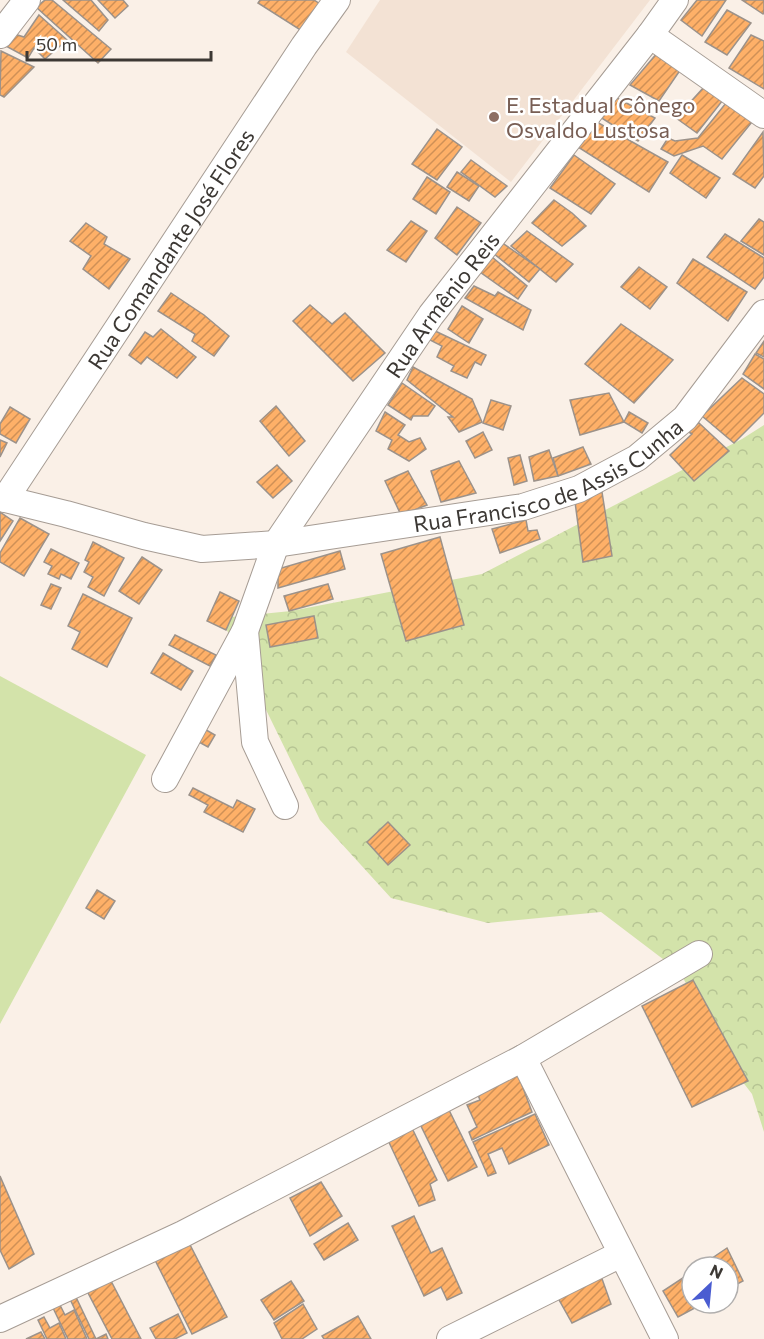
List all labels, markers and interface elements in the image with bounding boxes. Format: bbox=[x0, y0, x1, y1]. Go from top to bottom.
scale bar bbox=[27, 24, 212, 62]
text: 50 m bbox=[36, 33, 77, 55]
place label: E. Estadual Cônego Osvaldo Lustosa bbox=[506, 91, 696, 143]
marker: E. Estadual Cônego Osvaldo Lustosa bbox=[487, 110, 501, 124]
street label: Rua Comandante José Flores bbox=[81, 123, 259, 374]
street label: Rua Armênio Reis bbox=[379, 226, 505, 382]
street label: Rua Francisco de Assis Cunha bbox=[411, 412, 688, 537]
north arrow bbox=[680, 1255, 740, 1315]
text: N bbox=[707, 1260, 726, 1282]

